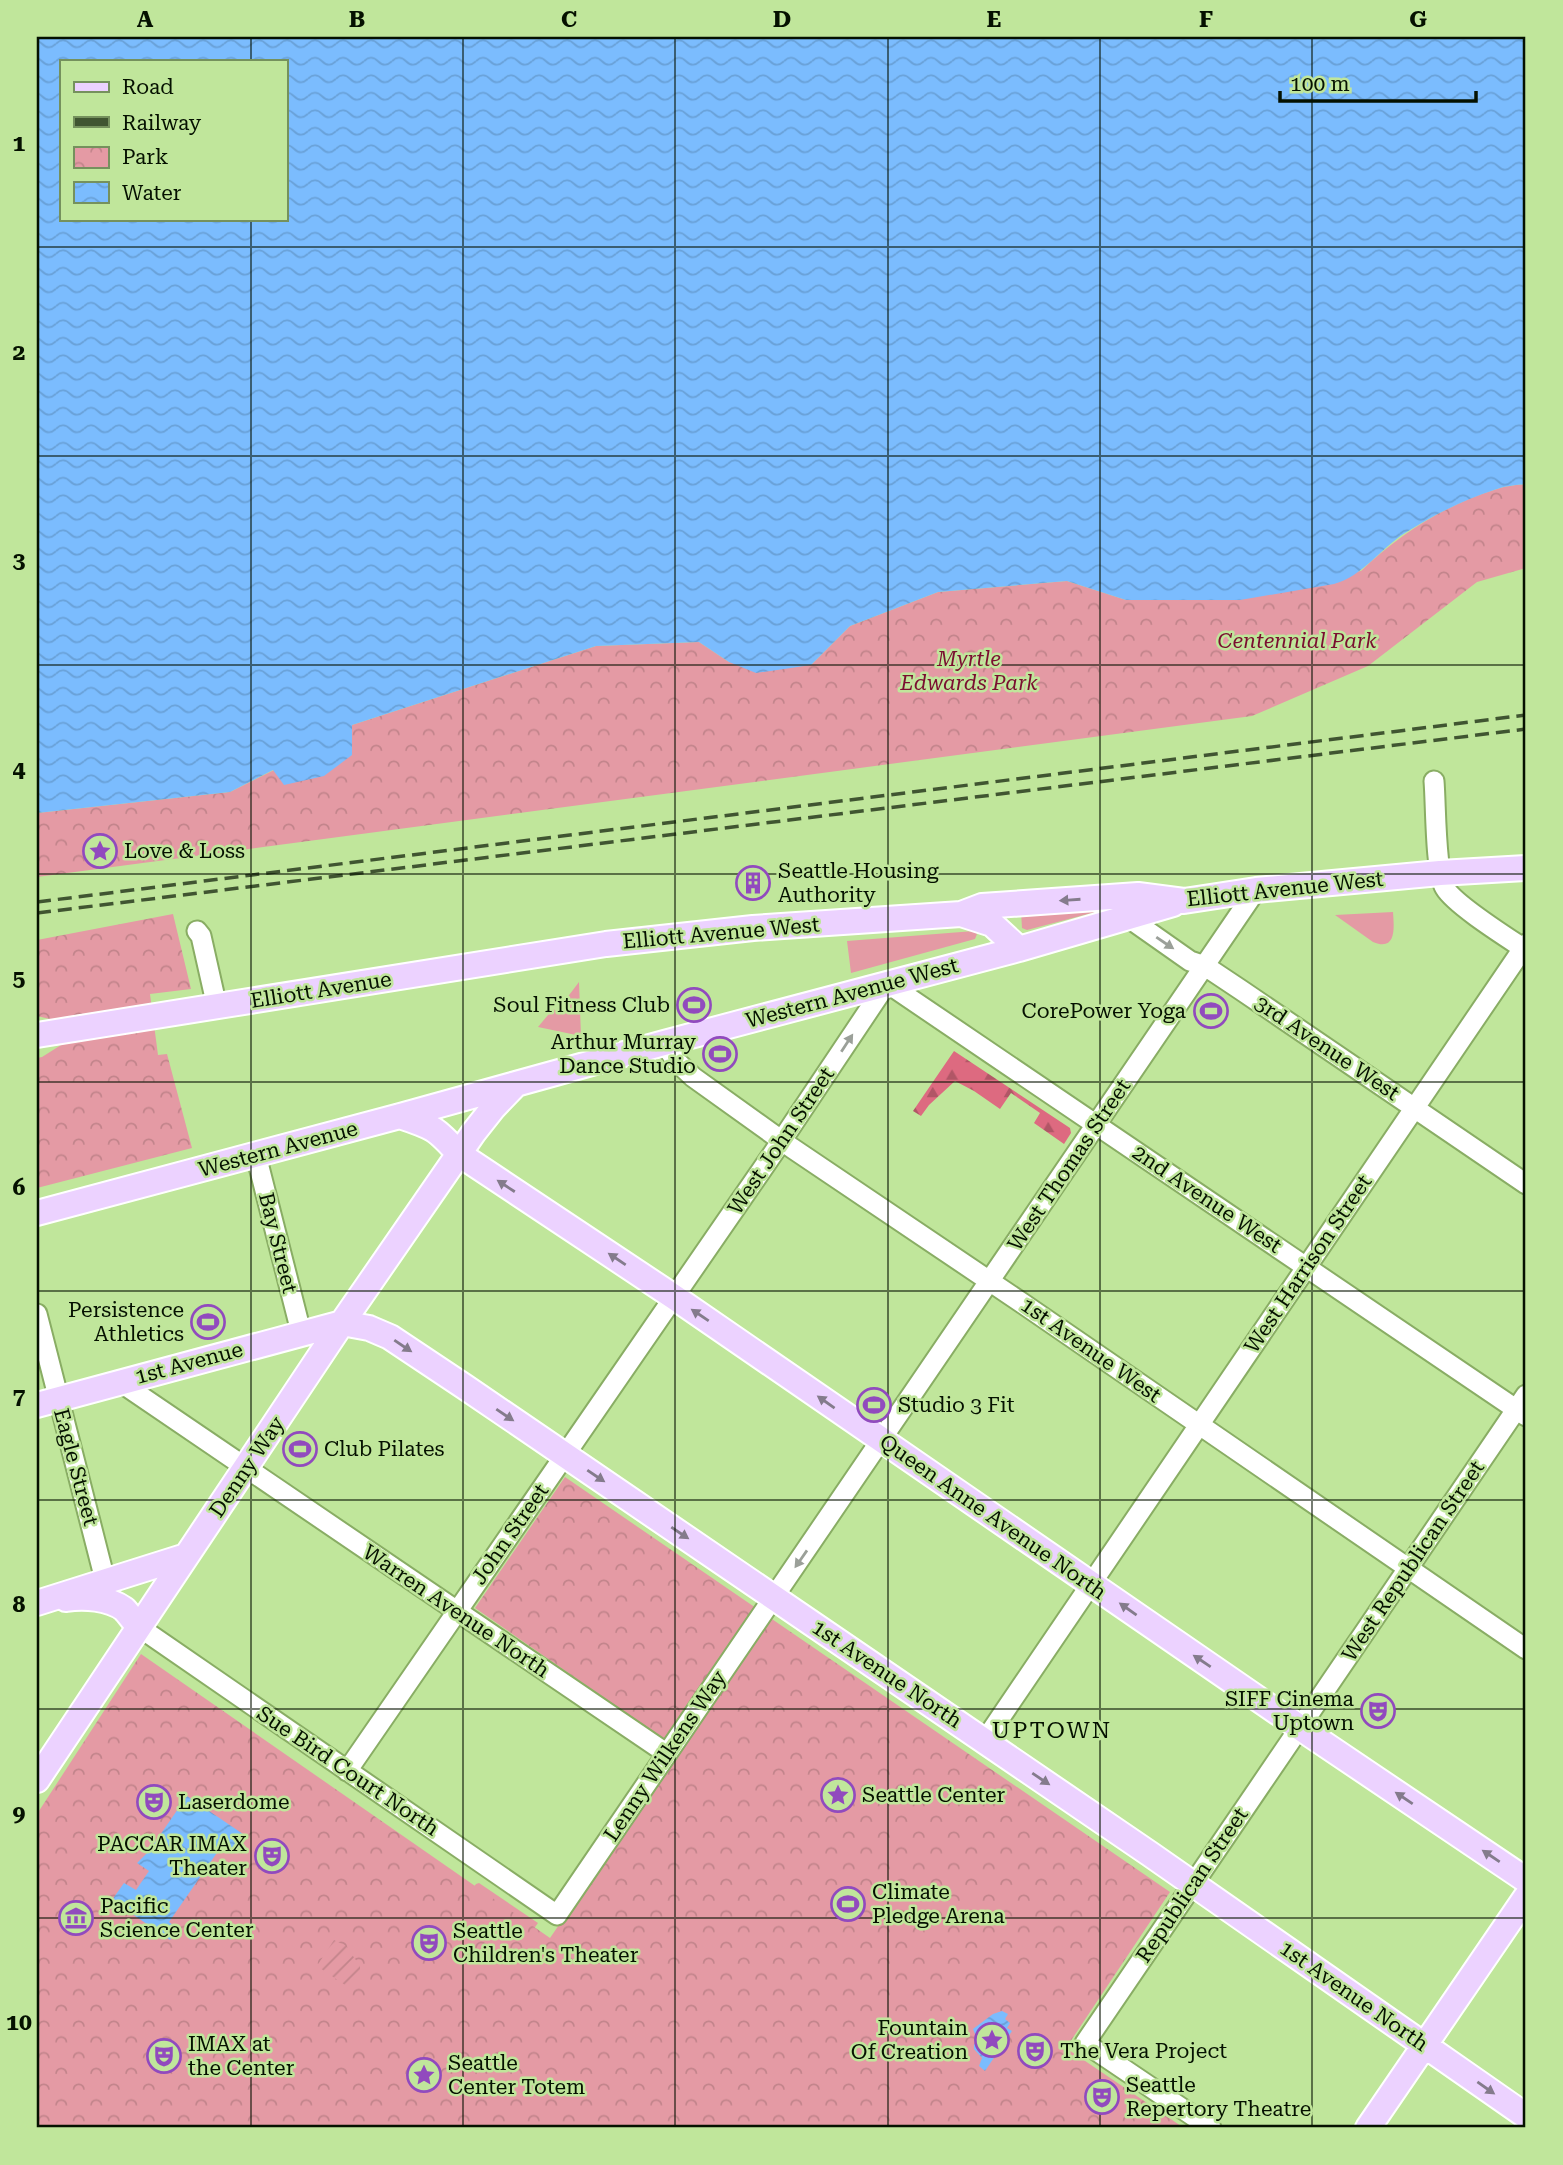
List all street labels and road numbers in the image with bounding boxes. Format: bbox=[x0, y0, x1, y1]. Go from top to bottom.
street label: Elliott Avenue West bbox=[1185, 867, 1385, 911]
street label: Elliott Avenue West bbox=[622, 912, 821, 954]
street label: Western Avenue West bbox=[743, 953, 961, 1033]
street label: Elliott Avenue bbox=[249, 967, 393, 1013]
street label: 3rd Avenue West bbox=[1250, 991, 1404, 1105]
street label: West John Street bbox=[723, 1063, 839, 1219]
street label: West Thomas Street bbox=[1003, 1075, 1135, 1255]
street label: Western Avenue bbox=[196, 1116, 360, 1182]
street label: 2nd Avenue West bbox=[1128, 1140, 1286, 1258]
street label: West Harrison Street bbox=[1239, 1170, 1377, 1358]
street label: Bay Street bbox=[254, 1190, 302, 1296]
street label: 1st Avenue West bbox=[1016, 1293, 1166, 1407]
street label: 1st Avenue bbox=[133, 1337, 245, 1389]
street label: Eagle Street bbox=[49, 1406, 103, 1528]
street label: Denny Way bbox=[205, 1412, 290, 1522]
street label: Queen Anne Avenue North bbox=[875, 1429, 1111, 1605]
street label: West Republican Street bbox=[1337, 1456, 1489, 1666]
street label: John Street bbox=[467, 1479, 554, 1589]
street label: Warren Avenue North bbox=[358, 1540, 554, 1683]
street label: 1st Avenue North bbox=[808, 1615, 967, 1733]
street label: Lenny Wilkens Way bbox=[599, 1666, 731, 1846]
street label: Sue Bird Court North bbox=[253, 1701, 444, 1841]
street label: Republican Street bbox=[1131, 1803, 1253, 1967]
street label: 1st Avenue North bbox=[1275, 1936, 1433, 2056]

